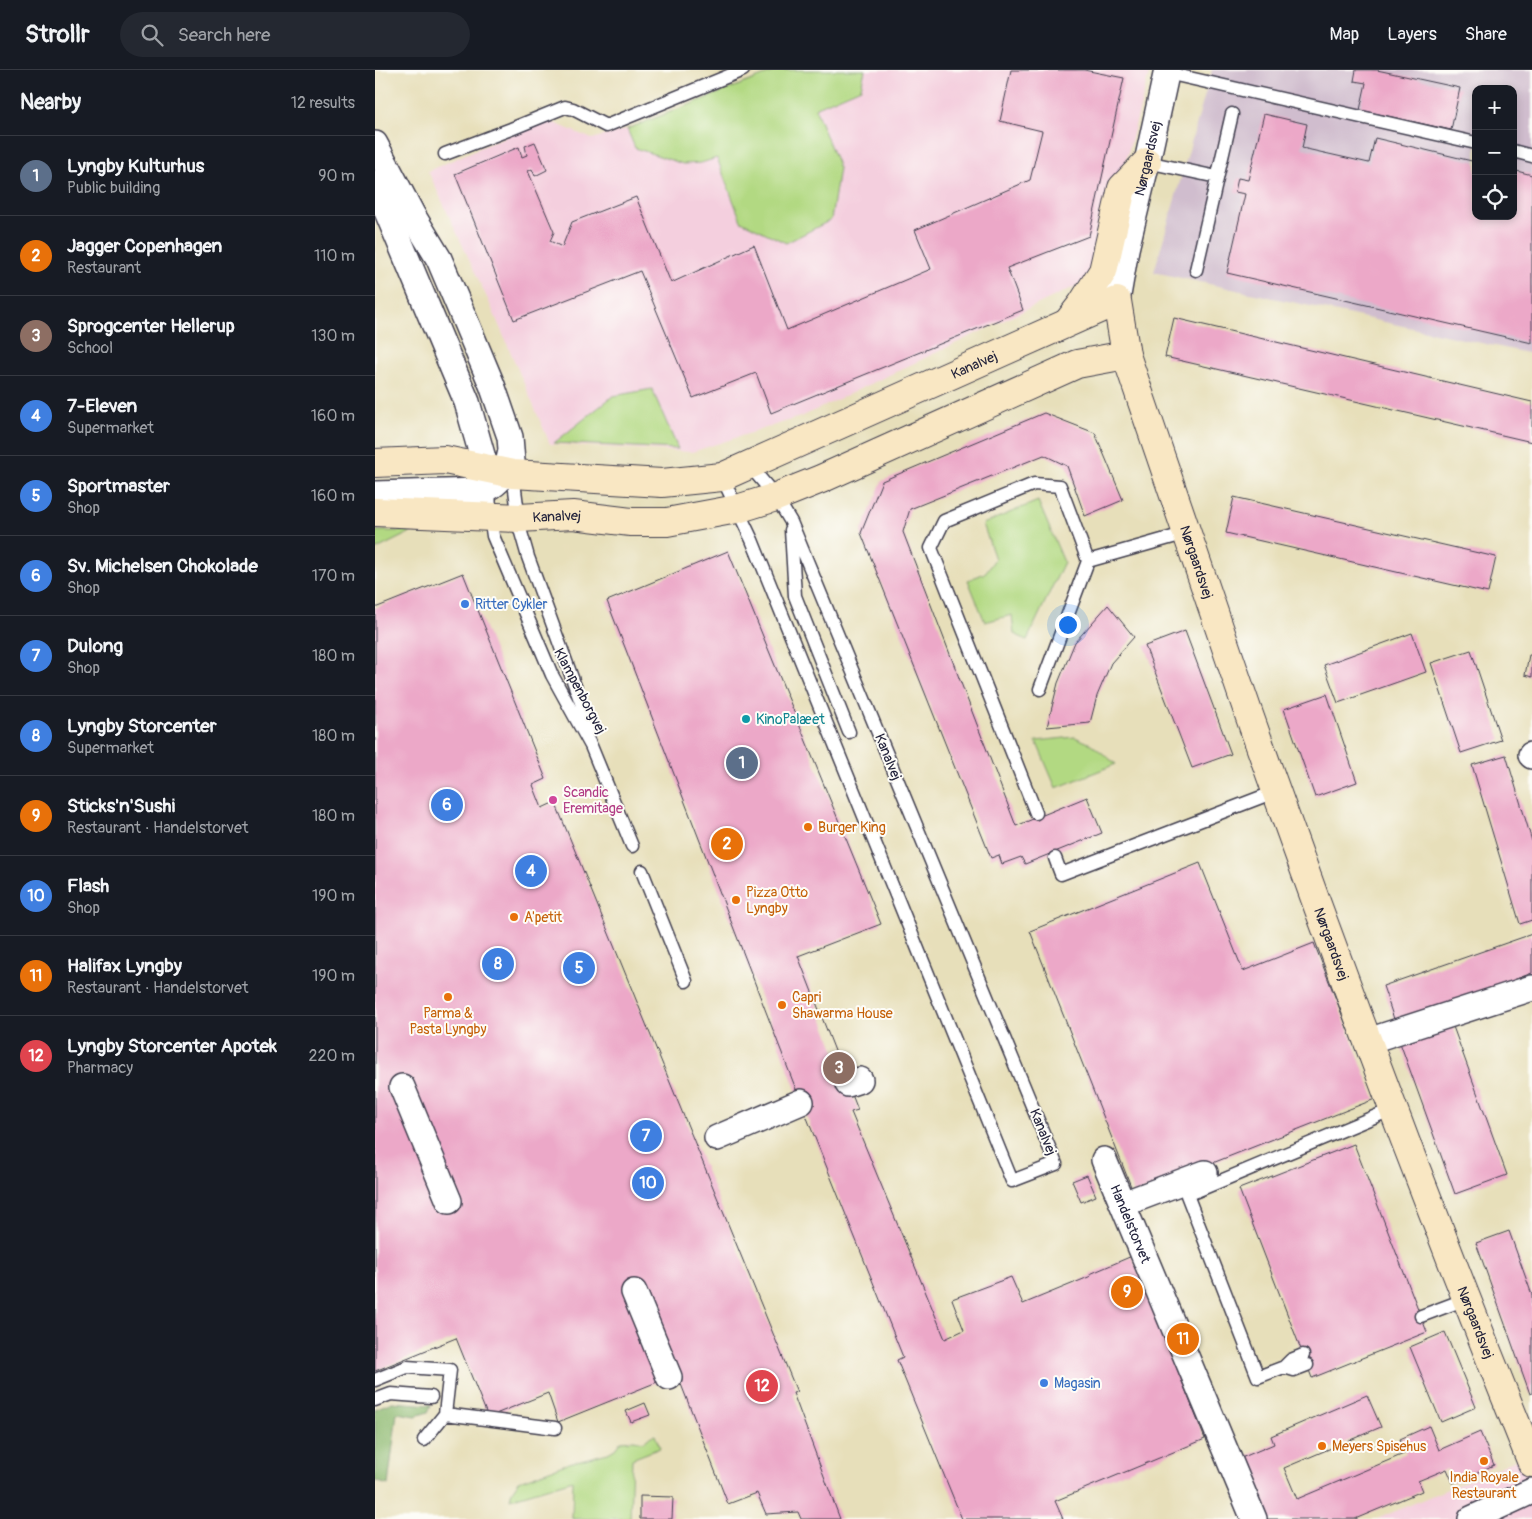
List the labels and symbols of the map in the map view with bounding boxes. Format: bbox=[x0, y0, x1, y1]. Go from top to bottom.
street label: Nørgaardsvej bbox=[1131, 119, 1164, 197]
street label: Kanalvej bbox=[948, 347, 1000, 382]
street label: Kanalvej bbox=[532, 506, 582, 526]
street label: Nørgaardsvej bbox=[1176, 523, 1217, 601]
place label: Ritter Cykler bbox=[475, 596, 548, 613]
marker: Ritter Cykler bbox=[459, 598, 471, 610]
your location bbox=[1055, 612, 1081, 638]
street label: Klampenborgvej bbox=[550, 645, 610, 737]
place label: KinoPalæet bbox=[756, 711, 825, 728]
marker: KinoPalæet bbox=[740, 713, 752, 725]
street label: Kanalvej bbox=[871, 731, 905, 783]
pin: 1 bbox=[726, 744, 758, 782]
place label: Scandic Eremitage bbox=[563, 784, 623, 817]
pin: 6 bbox=[431, 786, 463, 824]
marker: Scandic Eremitage bbox=[547, 794, 559, 806]
place label: Burger King bbox=[818, 819, 886, 836]
marker: Burger King bbox=[802, 821, 814, 833]
pin: 2 bbox=[711, 825, 743, 863]
pin: 4 bbox=[515, 852, 547, 890]
place label: Pizza Otto Lyngby bbox=[746, 884, 809, 917]
marker: Pizza Otto Lyngby bbox=[730, 894, 742, 906]
street label: Nørgaardsvej bbox=[1310, 905, 1353, 983]
place label: A'petit bbox=[524, 909, 562, 926]
marker: A'petit bbox=[508, 911, 520, 923]
pin: 8 bbox=[482, 945, 514, 983]
pin: 5 bbox=[563, 949, 595, 987]
place label: Capri Shawarma House bbox=[792, 989, 893, 1022]
marker: Parma & Pasta Lyngby bbox=[442, 991, 454, 1003]
marker: Capri Shawarma House bbox=[776, 999, 788, 1011]
place label: Parma & Pasta Lyngby bbox=[410, 1005, 486, 1038]
pin: 3 bbox=[823, 1049, 855, 1087]
street label: Kanalvej bbox=[1026, 1106, 1060, 1158]
pin: 7 bbox=[630, 1117, 662, 1155]
pin: 10 bbox=[632, 1164, 664, 1202]
street label: Handelstorvet bbox=[1107, 1182, 1155, 1266]
pin: 9 bbox=[1111, 1273, 1143, 1311]
street label: Nørgaardsvej bbox=[1454, 1284, 1498, 1361]
pin: 11 bbox=[1167, 1320, 1199, 1358]
pin: 12 bbox=[746, 1367, 778, 1405]
place label: Magasin bbox=[1054, 1375, 1101, 1392]
marker: Magasin bbox=[1038, 1377, 1050, 1389]
place label: Meyers Spisehus bbox=[1332, 1438, 1427, 1455]
marker: Meyers Spisehus bbox=[1316, 1440, 1328, 1452]
marker: India Royale Restaurant bbox=[1478, 1455, 1490, 1467]
place label: India Royale Restaurant bbox=[1449, 1469, 1519, 1502]

